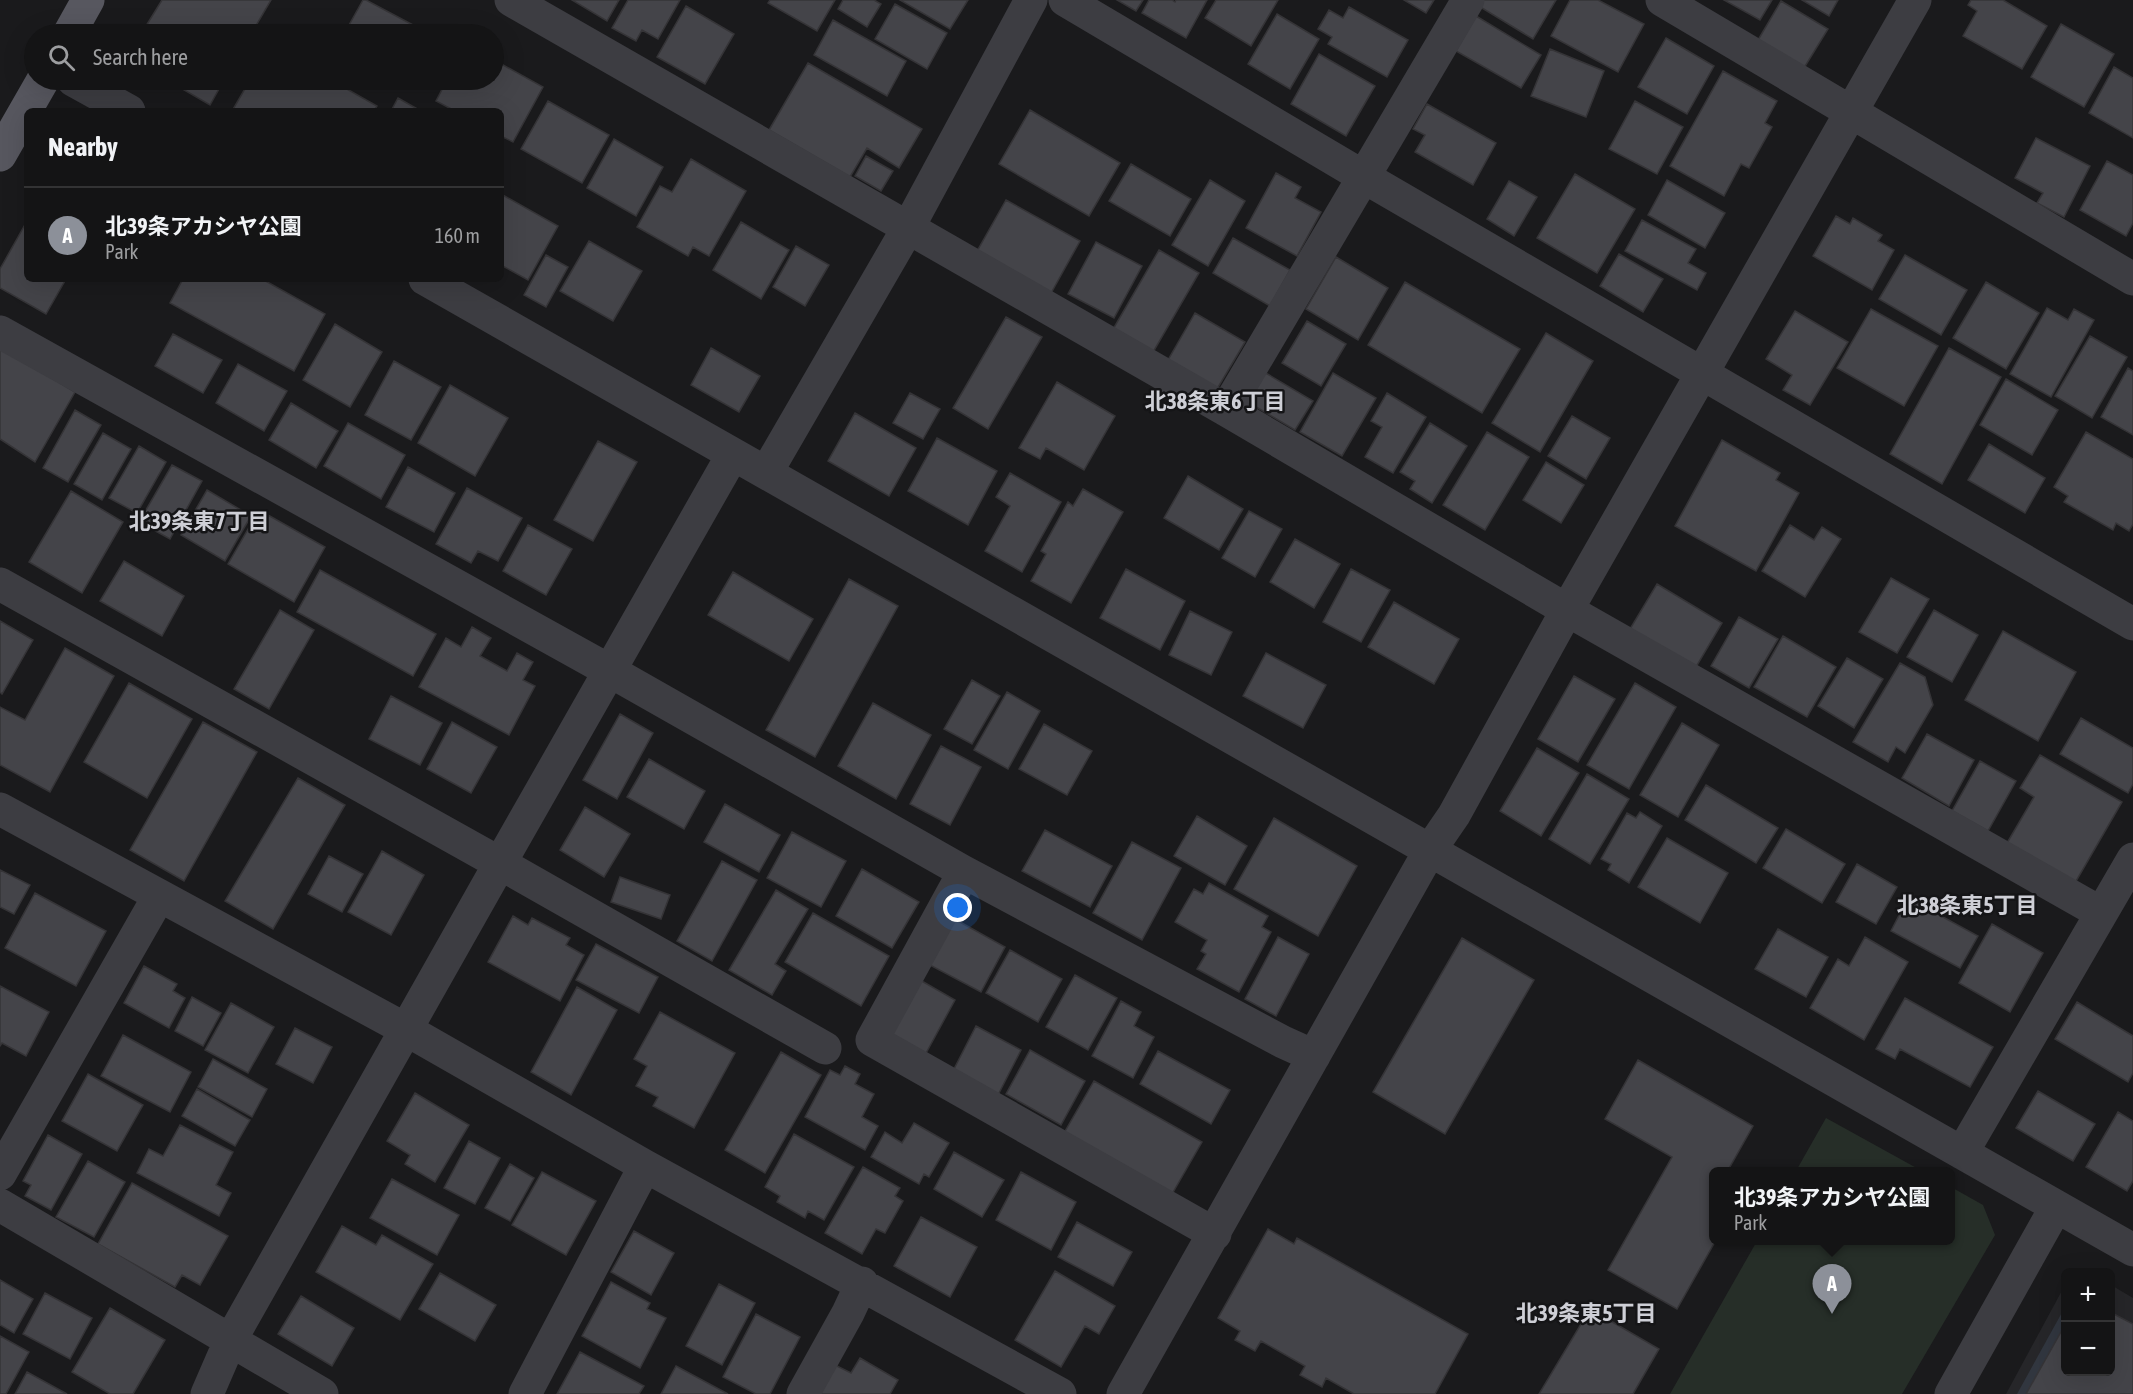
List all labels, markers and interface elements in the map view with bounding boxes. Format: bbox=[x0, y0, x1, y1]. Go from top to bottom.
search box bbox=[24, 24, 504, 90]
icon: search bbox=[45, 41, 78, 74]
text: Search here bbox=[93, 44, 188, 70]
text: Nearby bbox=[48, 132, 118, 162]
text: 北39条アカシヤ公園 bbox=[105, 213, 302, 239]
text: A bbox=[63, 224, 72, 247]
text: 160 m bbox=[435, 224, 480, 247]
text: Park bbox=[105, 240, 138, 263]
district label: 北38条東6丁目 bbox=[1144, 388, 1286, 414]
district label: 北39条東7丁目 bbox=[128, 508, 270, 534]
district label: 北38条東5丁目 bbox=[1896, 892, 2038, 918]
your location bbox=[943, 893, 972, 922]
popup bbox=[1709, 1167, 1955, 1245]
text: 北39条アカシヤ公園 bbox=[1734, 1184, 1930, 1210]
text: Park bbox=[1734, 1211, 1767, 1234]
pin: A bbox=[1812, 1264, 1852, 1314]
map controls bbox=[2061, 1268, 2115, 1376]
button: + bbox=[2061, 1268, 2115, 1322]
district label: 北39条東5丁目 bbox=[1515, 1300, 1657, 1326]
button: − bbox=[2061, 1322, 2115, 1376]

